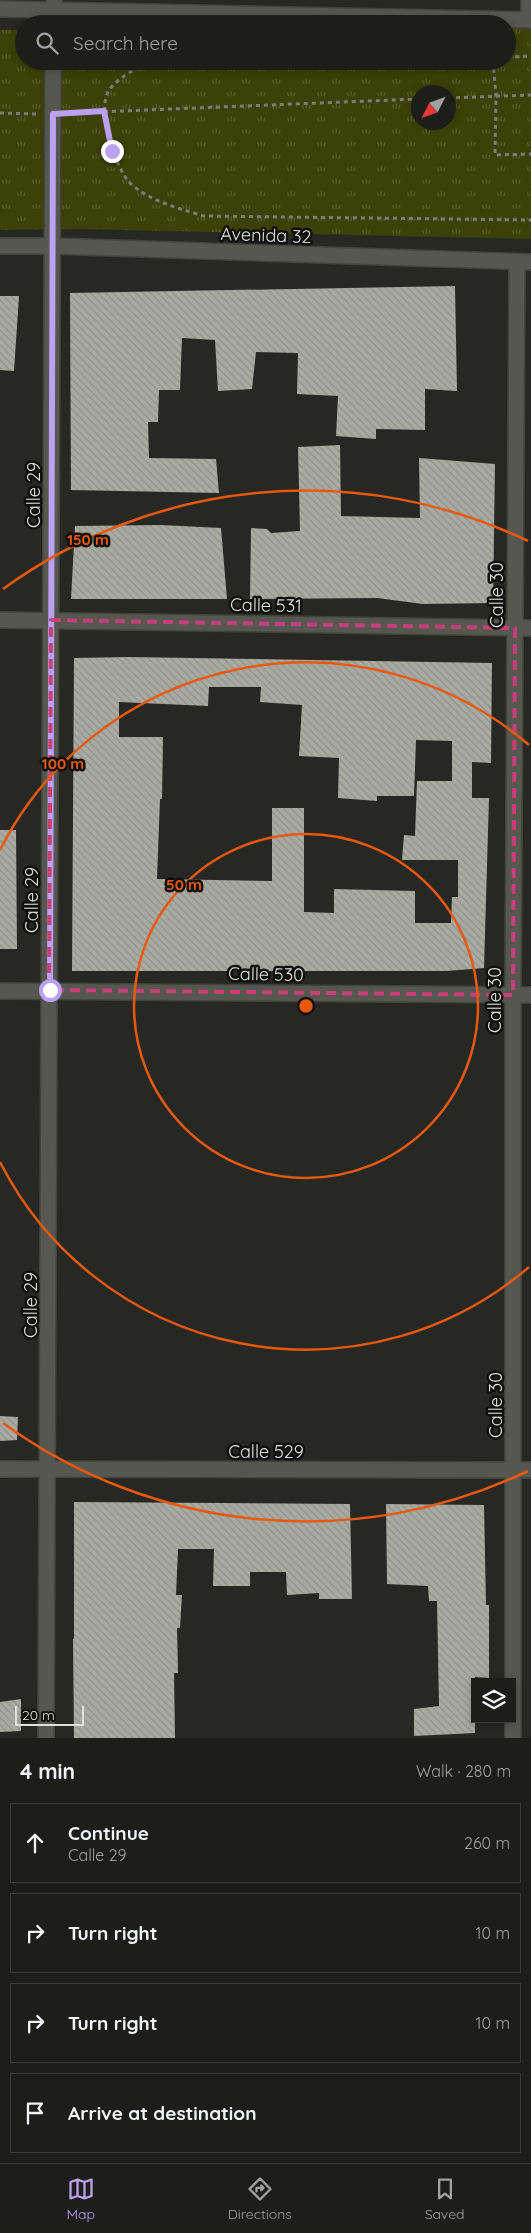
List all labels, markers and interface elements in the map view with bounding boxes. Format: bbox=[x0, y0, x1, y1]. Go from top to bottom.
search box bbox=[15, 15, 516, 70]
icon: search bbox=[33, 29, 61, 57]
text: Search here bbox=[73, 31, 178, 55]
north arrow bbox=[411, 85, 456, 130]
route end bbox=[101, 140, 124, 163]
street label: Avenida 32 bbox=[220, 222, 312, 248]
street label: Calle 29 bbox=[22, 462, 45, 528]
text: 150 m bbox=[67, 530, 109, 549]
street label: Calle 30 bbox=[485, 562, 508, 628]
street label: Calle 531 bbox=[230, 593, 302, 617]
text: 100 m bbox=[42, 754, 84, 773]
street label: Calle 29 bbox=[20, 867, 43, 933]
text: 50 m bbox=[166, 875, 202, 894]
street label: Calle 530 bbox=[228, 962, 304, 986]
street label: Calle 30 bbox=[483, 967, 506, 1033]
route start bbox=[39, 979, 62, 1002]
centre of rings bbox=[297, 997, 315, 1015]
street label: Calle 29 bbox=[19, 1272, 42, 1338]
street label: Calle 30 bbox=[484, 1372, 507, 1438]
street label: Calle 529 bbox=[228, 1440, 304, 1463]
map controls bbox=[471, 1678, 516, 1723]
button: layers bbox=[471, 1678, 516, 1723]
scale bar bbox=[15, 1703, 84, 1726]
text: 20 m bbox=[22, 1706, 55, 1724]
text: 4 min bbox=[20, 1758, 75, 1784]
text: Walk · 280 m bbox=[416, 1761, 511, 1781]
text: Continue bbox=[68, 1821, 149, 1845]
icon: ahead bbox=[21, 1829, 49, 1857]
text: 260 m bbox=[464, 1833, 510, 1853]
text: Calle 29 bbox=[68, 1845, 127, 1865]
icon: right bbox=[21, 1919, 49, 1947]
text: Turn right bbox=[68, 1921, 157, 1945]
text: 10 m bbox=[476, 1923, 510, 1943]
icon: right bbox=[21, 2009, 49, 2037]
text: Turn right bbox=[68, 2011, 157, 2035]
text: 10 m bbox=[476, 2013, 510, 2033]
icon: arrive bbox=[21, 2099, 49, 2127]
text: Arrive at destination bbox=[68, 2101, 257, 2125]
tab: Map bbox=[66, 2175, 95, 2223]
tab: Directions bbox=[228, 2175, 292, 2223]
tab: Saved bbox=[425, 2175, 465, 2223]

